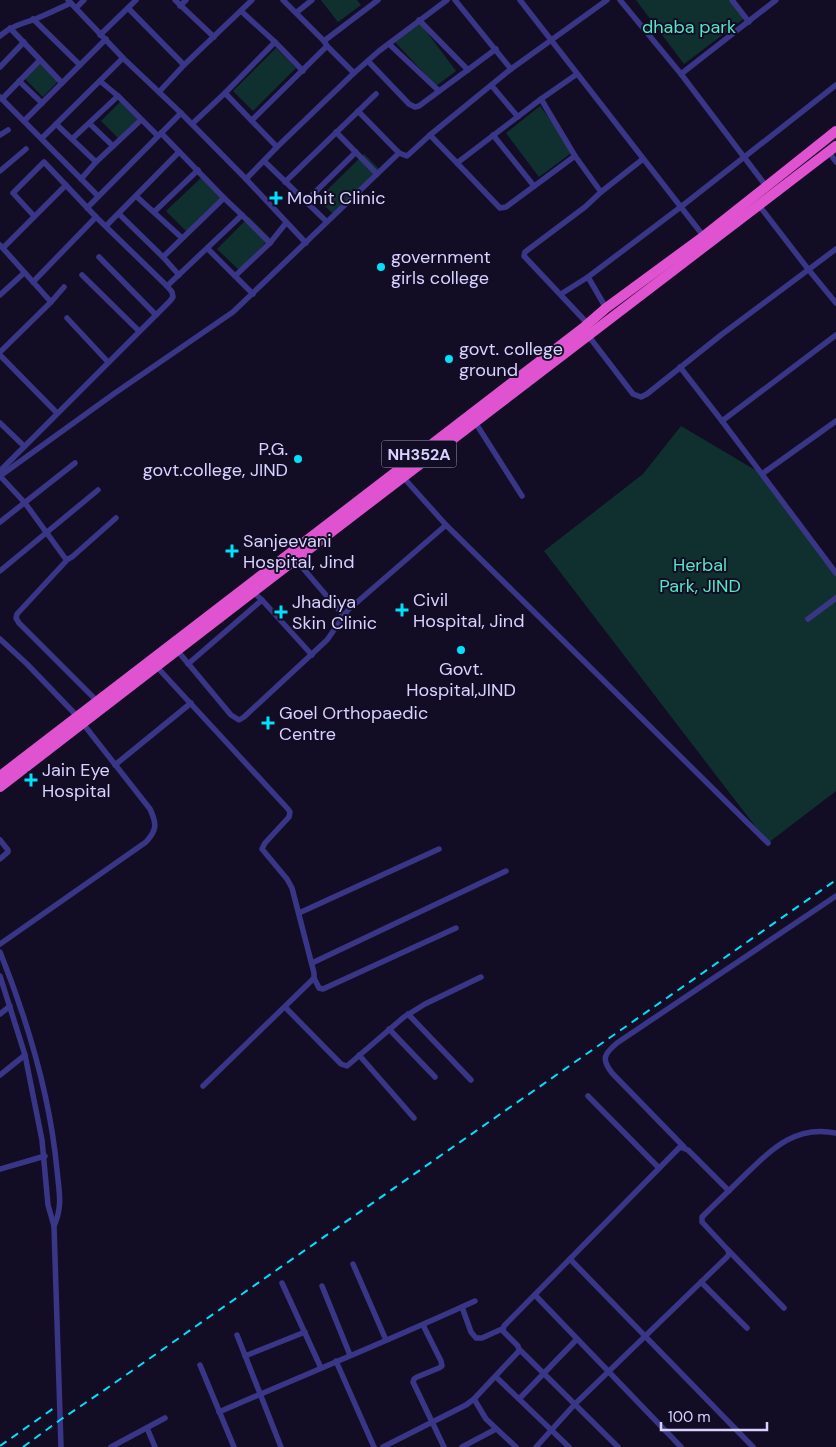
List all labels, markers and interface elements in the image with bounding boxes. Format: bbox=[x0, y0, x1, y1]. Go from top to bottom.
park label: dhaba park bbox=[642, 15, 736, 39]
place label: Mohit Clinic bbox=[287, 186, 386, 210]
marker: Mohit Clinic bbox=[269, 191, 283, 205]
place label: government girls college bbox=[391, 245, 491, 290]
marker: government girls college bbox=[375, 261, 387, 273]
place label: govt. college ground bbox=[459, 337, 563, 382]
marker: govt. college ground bbox=[443, 353, 455, 365]
place label: P.G. govt.college, JIND bbox=[143, 437, 288, 482]
road number: NH352A bbox=[382, 440, 456, 468]
marker: P.G. govt.college, JIND bbox=[292, 453, 304, 465]
place label: Sanjeevani Hospital, Jind bbox=[243, 529, 354, 574]
marker: Sanjeevani Hospital, Jind bbox=[225, 544, 239, 558]
park label: Herbal Park, JIND bbox=[659, 553, 741, 598]
place label: Civil Hospital, Jind bbox=[413, 588, 524, 633]
place label: Jhadiya Skin Clinic bbox=[292, 590, 377, 635]
marker: Civil Hospital, Jind bbox=[395, 603, 409, 617]
marker: Jhadiya Skin Clinic bbox=[274, 605, 288, 619]
marker: Govt. Hospital,JIND bbox=[455, 644, 467, 656]
place label: Govt. Hospital,JIND bbox=[406, 657, 516, 702]
place label: Goel Orthopaedic Centre bbox=[279, 701, 428, 746]
marker: Goel Orthopaedic Centre bbox=[261, 716, 275, 730]
place label: Jain Eye Hospital bbox=[42, 758, 110, 803]
marker: Jain Eye Hospital bbox=[24, 773, 38, 787]
scale bar bbox=[661, 1400, 767, 1432]
text: 100 m bbox=[668, 1407, 711, 1427]

